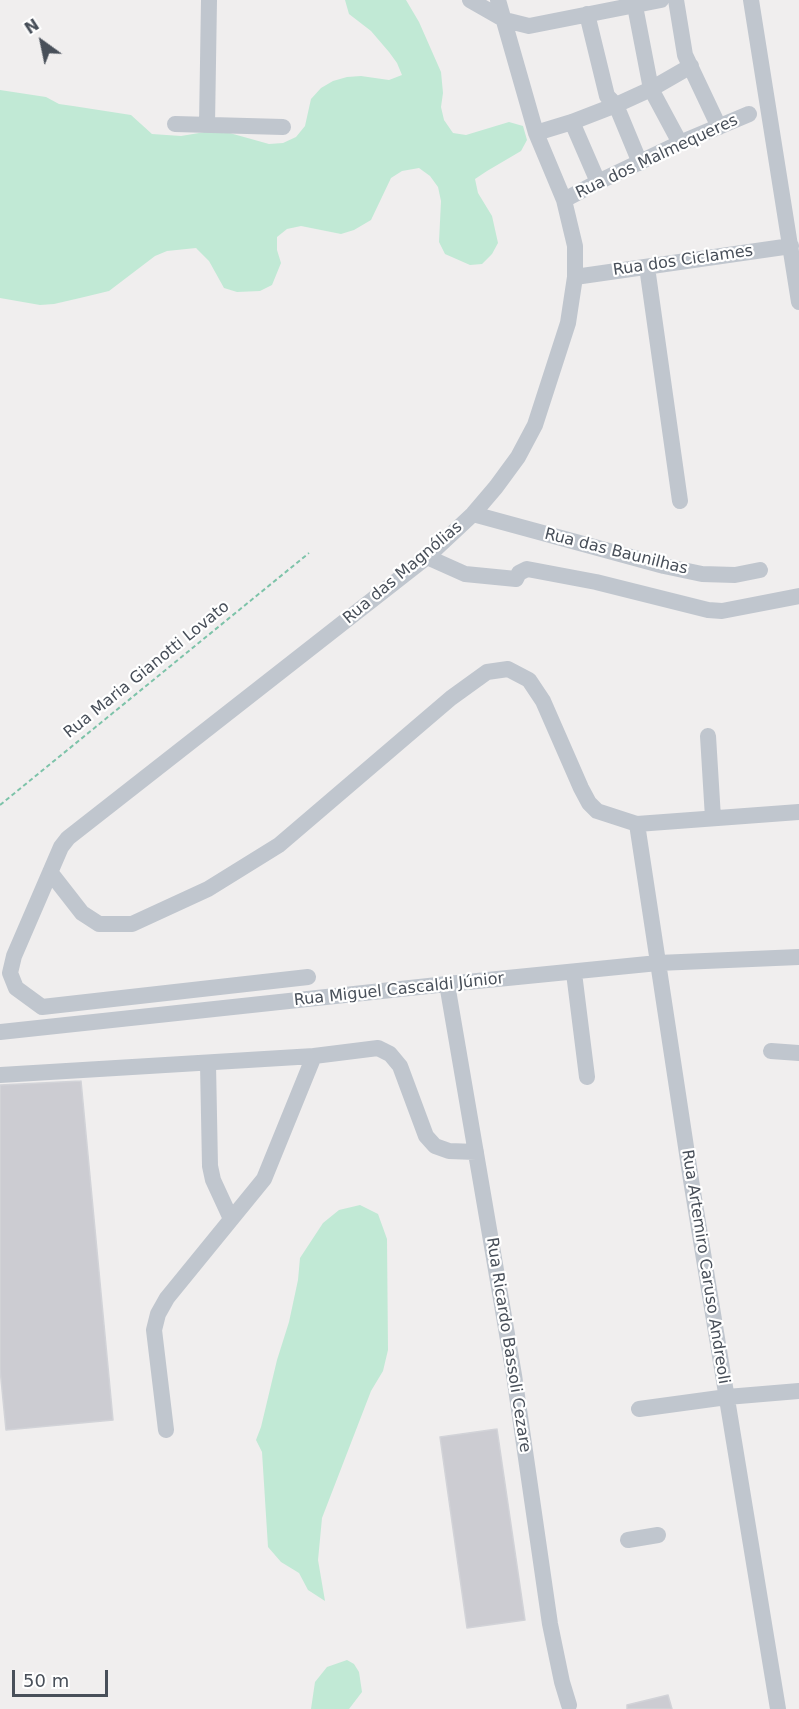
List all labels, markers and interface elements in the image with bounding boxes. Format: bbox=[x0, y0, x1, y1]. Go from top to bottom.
north arrow bbox=[12, 12, 72, 72]
text: N bbox=[21, 15, 43, 38]
street label: Rua dos Malmequeres bbox=[573, 111, 741, 203]
street label: Rua dos Ciclames bbox=[612, 242, 754, 280]
street label: Rua das Magnólias bbox=[340, 518, 466, 628]
street label: Rua das Baunilhas bbox=[542, 525, 690, 579]
street label: Rua Maria Gianotti Lovato bbox=[60, 597, 234, 743]
street label: Rua Miguel Cascaldi Júnior bbox=[293, 969, 505, 1011]
street label: Rua Artemiro Caruso Andreoli bbox=[677, 1148, 733, 1386]
street label: Rua Ricardo Bassoli Cezare bbox=[482, 1236, 534, 1454]
scale bar bbox=[15, 1658, 111, 1696]
text: 50 m bbox=[23, 1670, 69, 1691]

